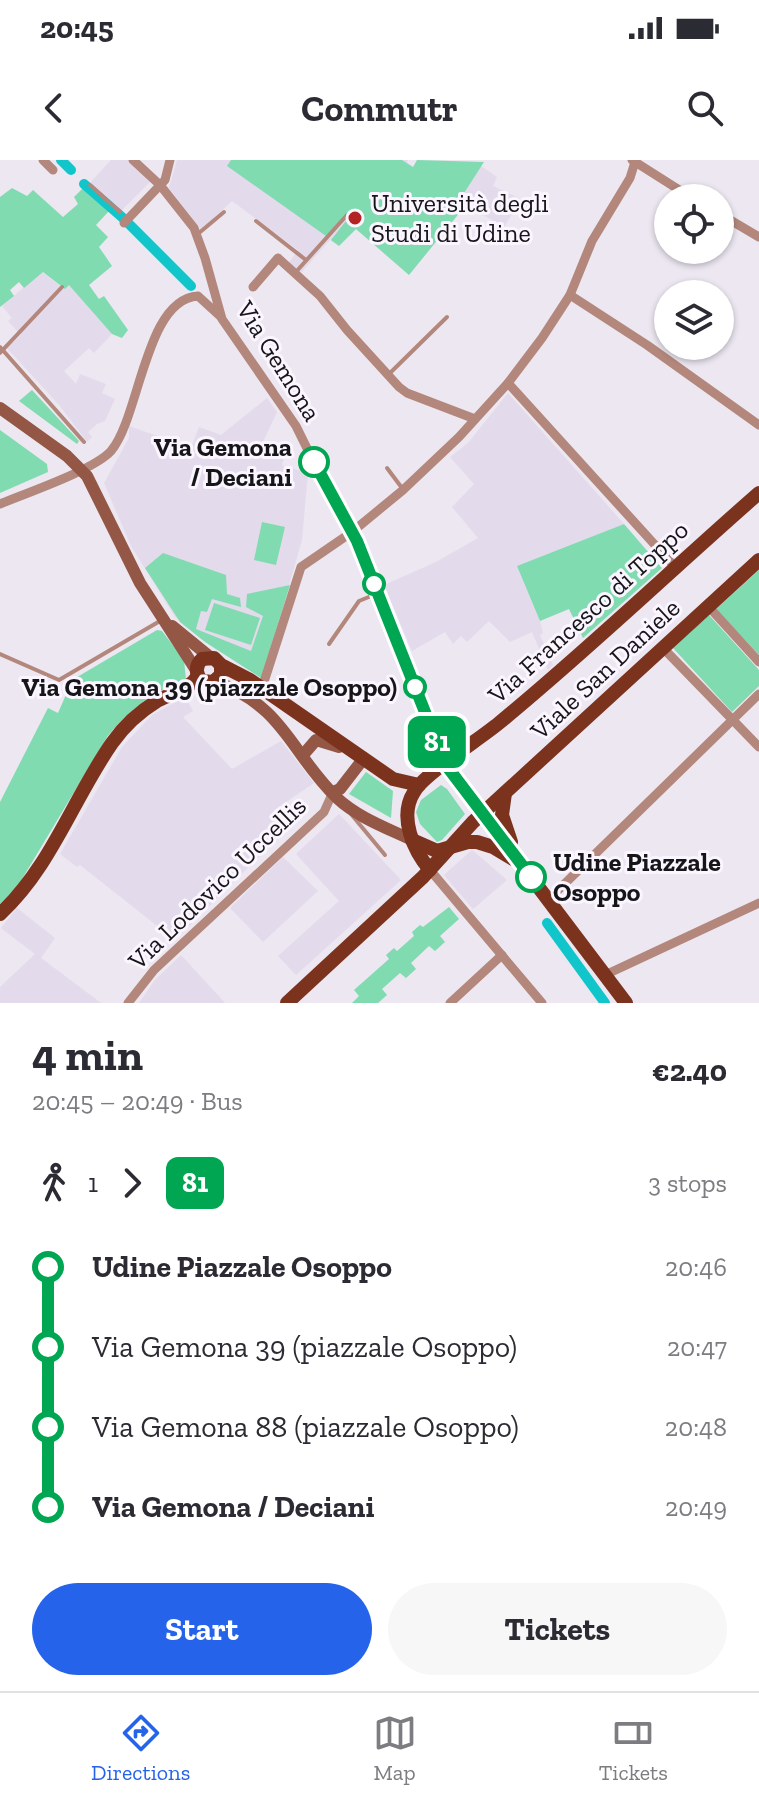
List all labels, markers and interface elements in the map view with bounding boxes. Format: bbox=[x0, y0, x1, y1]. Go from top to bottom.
text: 20:45 bbox=[40, 10, 114, 46]
icon: back bbox=[32, 86, 76, 130]
icon: search bbox=[683, 86, 727, 130]
text: Commutr bbox=[301, 87, 458, 130]
map controls bbox=[654, 184, 734, 360]
button: locate bbox=[654, 184, 734, 264]
place label: Università degli Studi di Udine bbox=[371, 187, 549, 249]
marker: Università degli Studi di Udine bbox=[346, 209, 364, 227]
button: layers bbox=[654, 280, 734, 360]
street label: Via Gemona bbox=[229, 294, 329, 427]
place label: Via Gemona / Deciani bbox=[154, 431, 292, 493]
marker: Via Gemona / Deciani bbox=[299, 447, 329, 477]
street label: Via Francesco di Toppo bbox=[480, 514, 695, 711]
unlabelled marker bbox=[363, 573, 385, 595]
street label: Viale San Daniele bbox=[523, 592, 686, 747]
place label: Via Gemona 39 (piazzale Osoppo) bbox=[22, 671, 397, 703]
marker: Via Gemona 39 (piazzale Osoppo) bbox=[404, 676, 426, 698]
line badge: 81 bbox=[401, 716, 473, 768]
text: 81 bbox=[424, 725, 450, 758]
street label: Via Lodovico Uccellis bbox=[121, 790, 313, 977]
place label: Udine Piazzale Osoppo bbox=[553, 846, 721, 908]
marker: Udine Piazzale Osoppo bbox=[516, 862, 546, 892]
text: 4 min bbox=[32, 1028, 143, 1081]
text: €2.40 bbox=[652, 1053, 727, 1089]
text: 20:45 – 20:49 · Bus bbox=[32, 1085, 243, 1117]
icon: walk bbox=[32, 1161, 76, 1205]
icon: forward bbox=[110, 1161, 154, 1205]
text: 81 bbox=[182, 1166, 208, 1199]
text: 1 bbox=[88, 1167, 98, 1199]
text: 3 stops bbox=[648, 1167, 727, 1199]
text: Udine Piazzale Osoppo bbox=[92, 1249, 392, 1285]
text: 20:46 bbox=[665, 1251, 727, 1283]
text: Via Gemona 39 (piazzale Osoppo) bbox=[92, 1329, 517, 1365]
text: 20:47 bbox=[667, 1331, 727, 1363]
text: Via Gemona 88 (piazzale Osoppo) bbox=[92, 1409, 519, 1445]
text: 20:48 bbox=[665, 1411, 727, 1443]
text: Via Gemona / Deciani bbox=[92, 1489, 374, 1525]
text: 20:49 bbox=[665, 1491, 727, 1523]
button: Start bbox=[32, 1583, 372, 1675]
button: Tickets bbox=[388, 1583, 727, 1675]
tab: Directions bbox=[91, 1711, 190, 1786]
tab: Map bbox=[373, 1711, 417, 1786]
tab: Tickets bbox=[599, 1711, 668, 1786]

